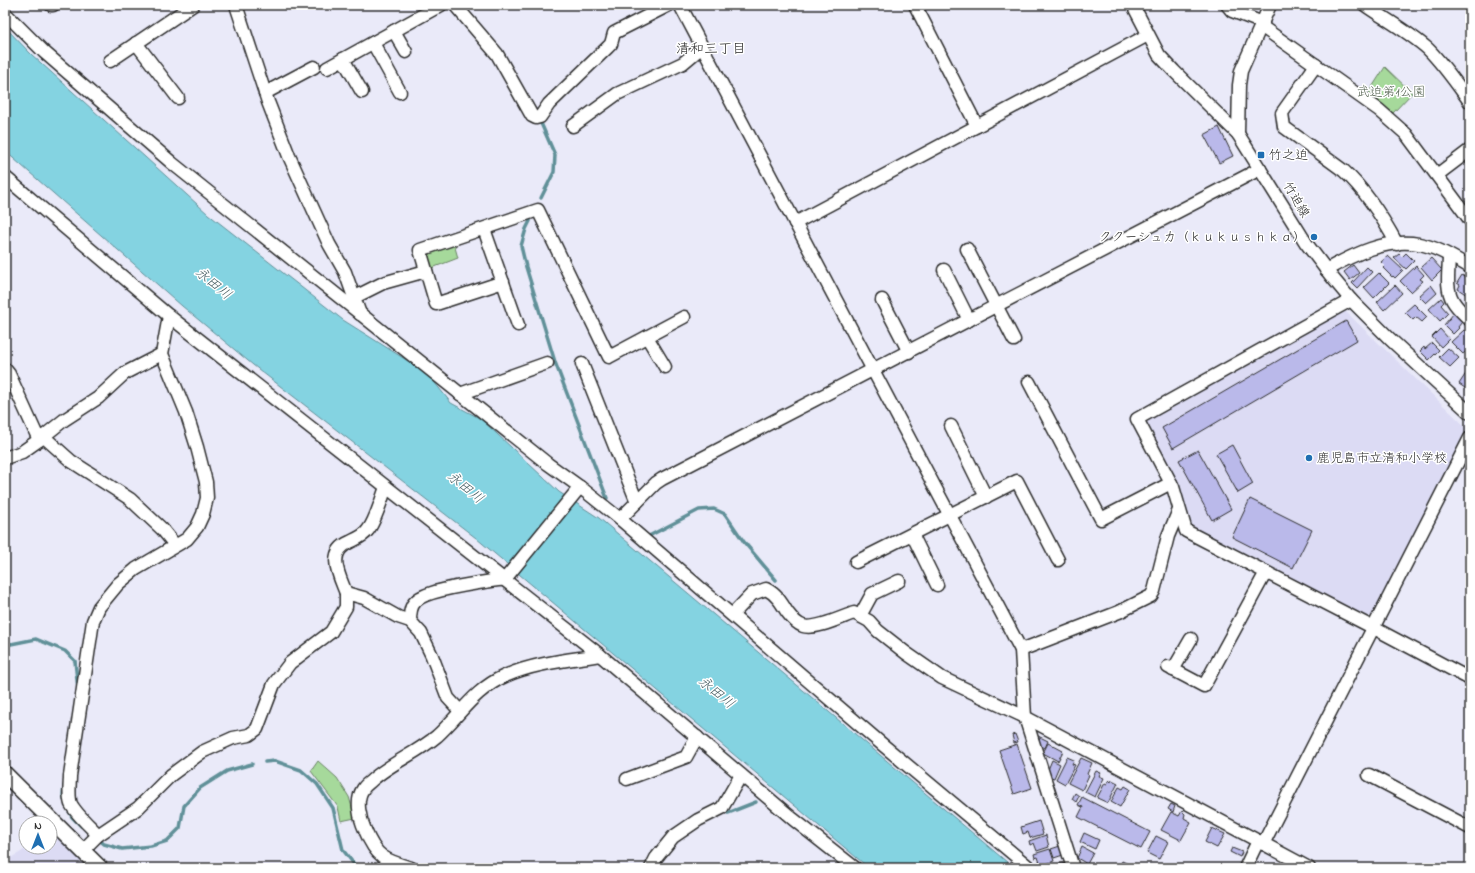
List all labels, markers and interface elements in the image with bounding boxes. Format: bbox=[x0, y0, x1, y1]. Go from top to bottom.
district label: 清和三丁目 bbox=[676, 39, 746, 60]
park label: 武迫第1公園 bbox=[1356, 83, 1426, 102]
place label: 竹之迫 bbox=[1269, 146, 1308, 165]
marker: 竹之迫 bbox=[1256, 150, 1266, 160]
street label: 竹迫線 bbox=[1278, 178, 1315, 222]
place label: ククーシュカ（ｋｕｋｕｓｈｋａ） bbox=[1099, 228, 1306, 247]
marker: ククーシュカ（ｋｕｋｕｓｈｋａ） bbox=[1309, 232, 1319, 242]
water label: 永田川 bbox=[190, 263, 236, 305]
place label: 鹿児島市立清和小学校 bbox=[1317, 449, 1447, 468]
marker: 鹿児島市立清和小学校 bbox=[1304, 453, 1314, 463]
water label: 永田川 bbox=[442, 467, 488, 509]
water label: 永田川 bbox=[693, 672, 739, 714]
north arrow bbox=[18, 815, 58, 855]
text: N bbox=[34, 818, 42, 834]

